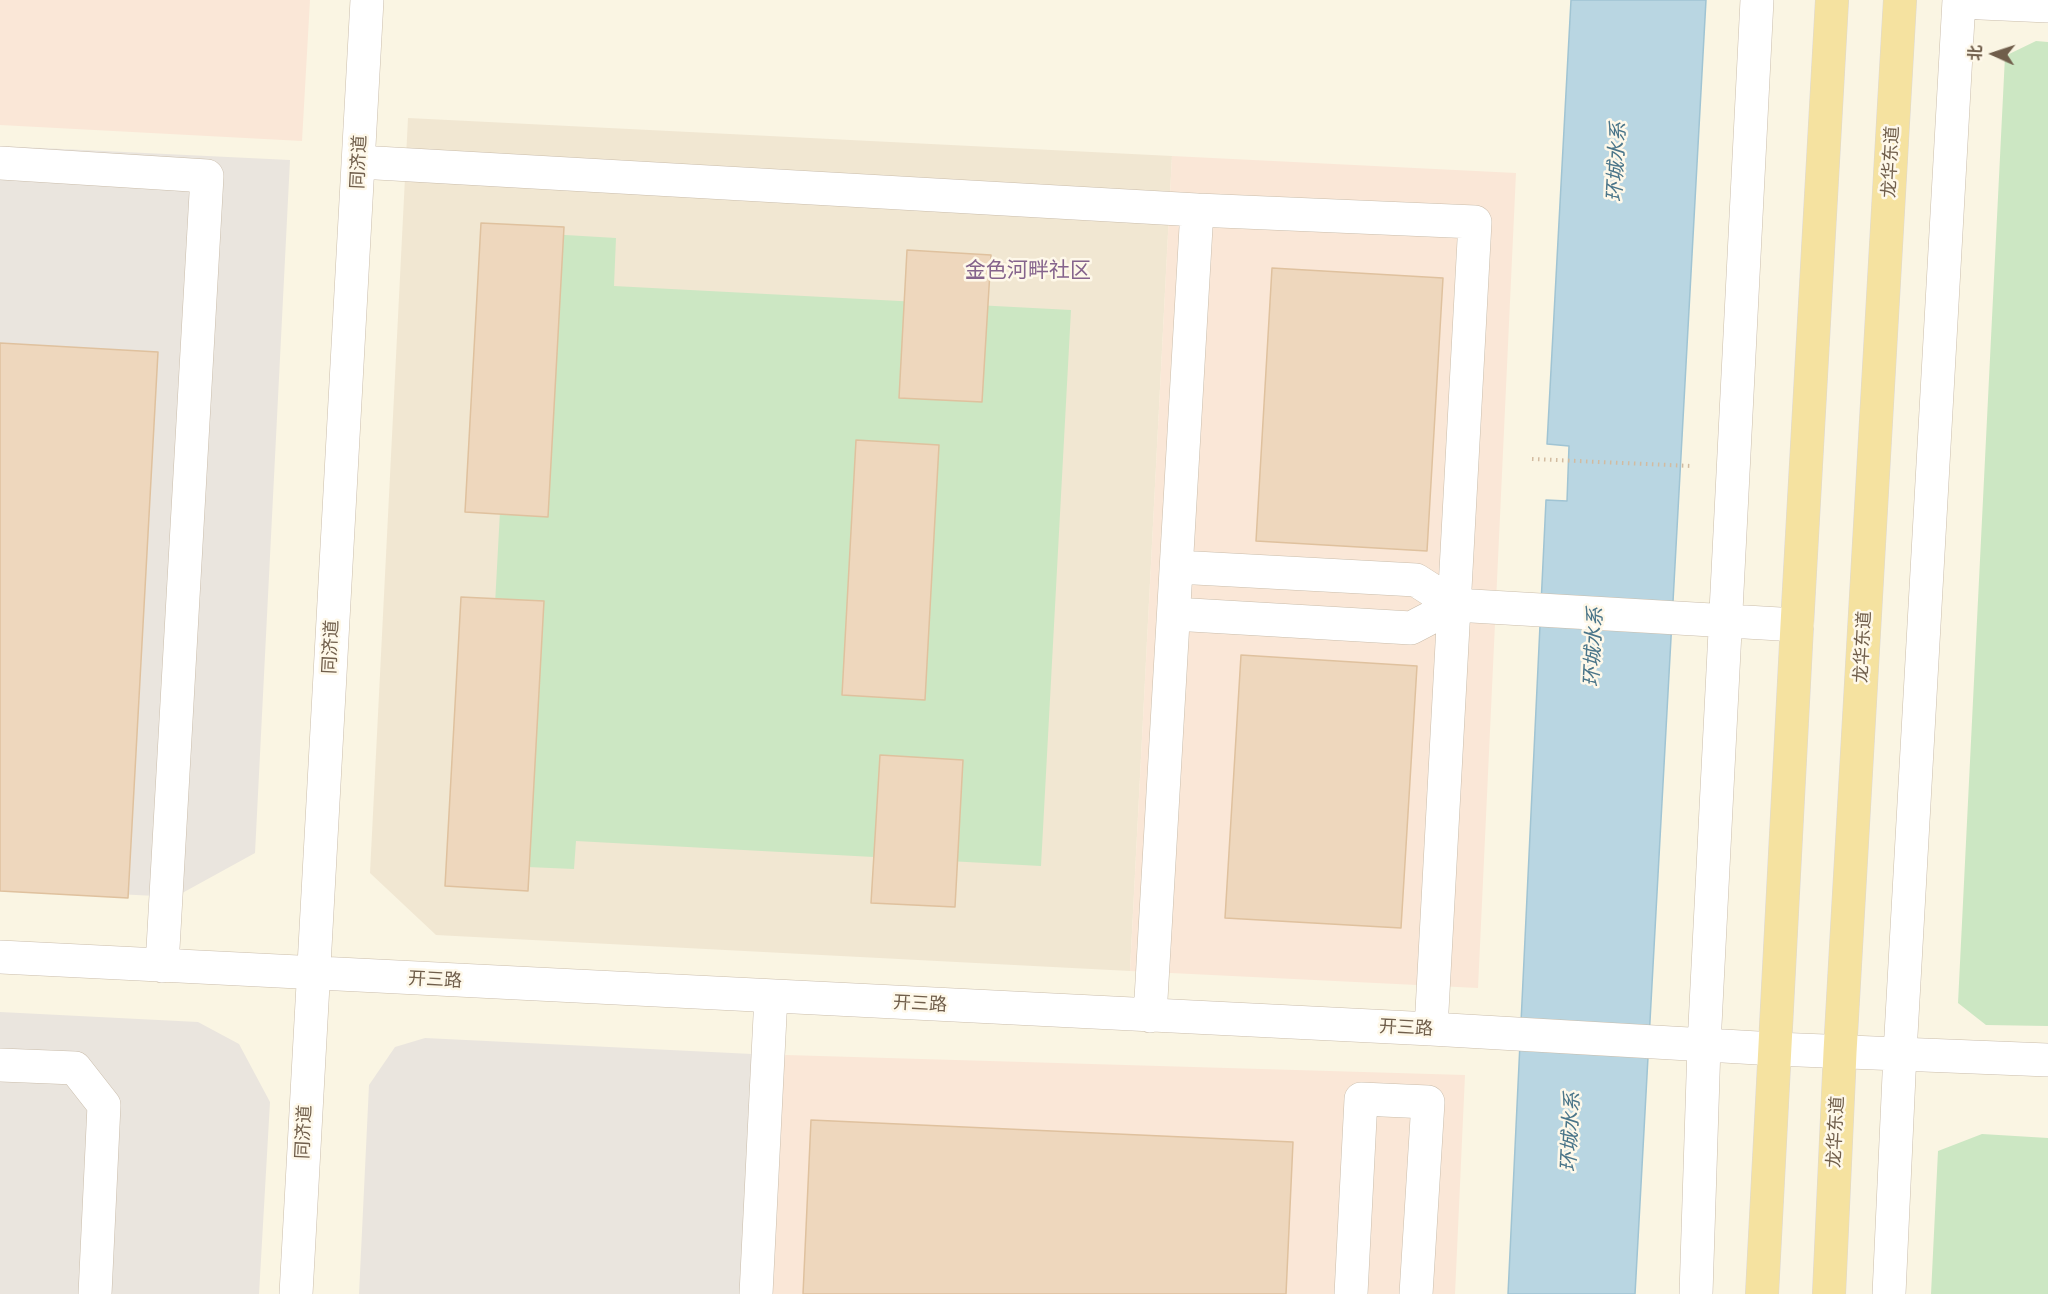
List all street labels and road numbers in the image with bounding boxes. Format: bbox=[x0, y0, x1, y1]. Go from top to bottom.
street label: 龙华东道 bbox=[1878, 125, 1904, 199]
street label: 同济道 bbox=[347, 134, 371, 190]
street label: 龙华东道 bbox=[1850, 610, 1876, 684]
street label: 同济道 bbox=[319, 619, 343, 675]
street label: 开三路 bbox=[407, 968, 463, 992]
street label: 开三路 bbox=[892, 992, 948, 1016]
street label: 开三路 bbox=[1378, 1016, 1434, 1040]
street label: 龙华东道 bbox=[1823, 1095, 1849, 1169]
street label: 同济道 bbox=[292, 1104, 316, 1160]

